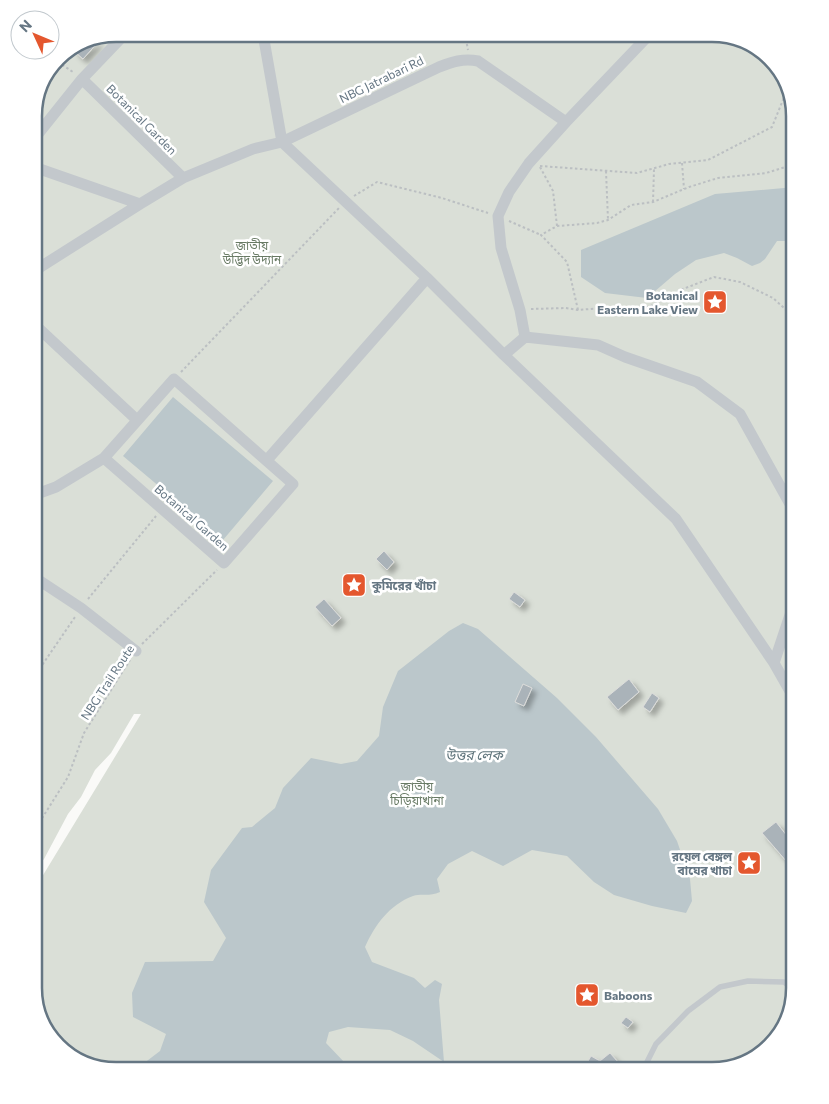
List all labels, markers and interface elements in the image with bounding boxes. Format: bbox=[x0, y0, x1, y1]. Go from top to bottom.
north arrow bbox=[10, 10, 60, 60]
text: N bbox=[16, 16, 35, 35]
street label: NBG Jatrabari Rd bbox=[337, 53, 426, 106]
street label: Botanical Garden bbox=[104, 81, 180, 157]
park label: জাতীয় উদ্ভিদ উদ্যান bbox=[222, 238, 282, 266]
place label: Botanical Eastern Lake View bbox=[597, 288, 698, 316]
place icon: Botanical Eastern Lake View bbox=[702, 289, 728, 315]
street label: Botanical Garden bbox=[152, 481, 232, 553]
place icon: কুমিরের খাঁচা bbox=[341, 572, 367, 598]
place label: কুমিরের খাঁচা bbox=[371, 578, 437, 594]
street label: NBG Trail Route bbox=[78, 642, 136, 722]
water label: উত্তর লেক bbox=[445, 746, 505, 763]
park label: জাতীয় চিড়িয়াখানা bbox=[389, 779, 445, 808]
place label: রয়েল বেঙ্গল বাঘের খাচা bbox=[671, 849, 733, 877]
place icon: রয়েল বেঙ্গল বাঘের খাচা bbox=[736, 850, 762, 876]
place icon: Baboons bbox=[574, 982, 600, 1008]
place label: Baboons bbox=[604, 988, 653, 1002]

